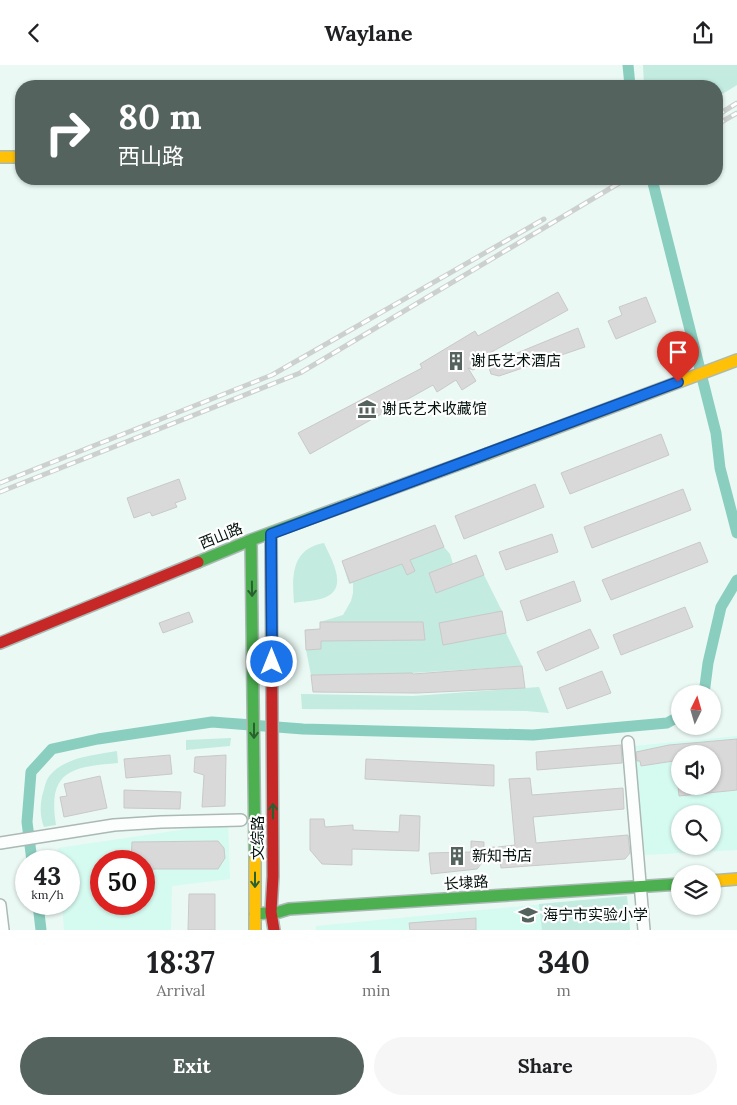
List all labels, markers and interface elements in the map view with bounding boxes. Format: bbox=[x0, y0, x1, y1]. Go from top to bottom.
icon: back bbox=[20, 19, 48, 47]
text: Waylane bbox=[324, 19, 413, 47]
icon: share bbox=[689, 19, 717, 47]
text: 80 m bbox=[118, 94, 202, 139]
icon: right bbox=[35, 100, 100, 165]
text: 西山路 bbox=[118, 142, 184, 170]
pin bbox=[657, 331, 699, 382]
icon: arrive bbox=[664, 338, 692, 366]
building icon: 谢氏艺术酒店 bbox=[445, 350, 467, 372]
place label: 谢氏艺术酒店 bbox=[471, 351, 561, 370]
museum icon: 谢氏艺术收藏馆 bbox=[356, 398, 378, 420]
place label: 谢氏艺术收藏馆 bbox=[382, 399, 487, 418]
street label: 西山路 bbox=[196, 518, 245, 553]
one-way arrow bbox=[247, 580, 257, 596]
position arrow bbox=[245, 635, 297, 687]
north arrow bbox=[671, 685, 721, 735]
map controls bbox=[671, 685, 721, 915]
one-way arrow bbox=[249, 722, 259, 738]
button: sound bbox=[671, 745, 721, 795]
one-way arrow bbox=[268, 803, 277, 819]
button: search bbox=[671, 805, 721, 855]
street label: 文综路 bbox=[248, 815, 267, 861]
building icon: 新知书店 bbox=[446, 845, 468, 867]
place label: 新知书店 bbox=[472, 846, 532, 865]
speed limit sign: 50 bbox=[90, 850, 155, 915]
text: 43 bbox=[34, 860, 61, 892]
button: layers bbox=[671, 865, 721, 915]
street label: 长埭路 bbox=[443, 871, 489, 894]
one-way arrow bbox=[250, 872, 260, 888]
text: km/h bbox=[31, 887, 64, 902]
school or university icon: 海宁市实验小学 bbox=[517, 904, 539, 926]
place label: 海宁市实验小学 bbox=[543, 905, 648, 924]
text: 18:37 bbox=[147, 943, 215, 981]
text: 1 bbox=[370, 943, 382, 981]
text: 340 bbox=[538, 943, 590, 981]
text: Arrival bbox=[157, 980, 205, 1000]
text: min bbox=[362, 980, 390, 1000]
text: m bbox=[557, 980, 571, 1000]
button: Exit bbox=[20, 1037, 364, 1095]
button: Share bbox=[374, 1037, 717, 1095]

